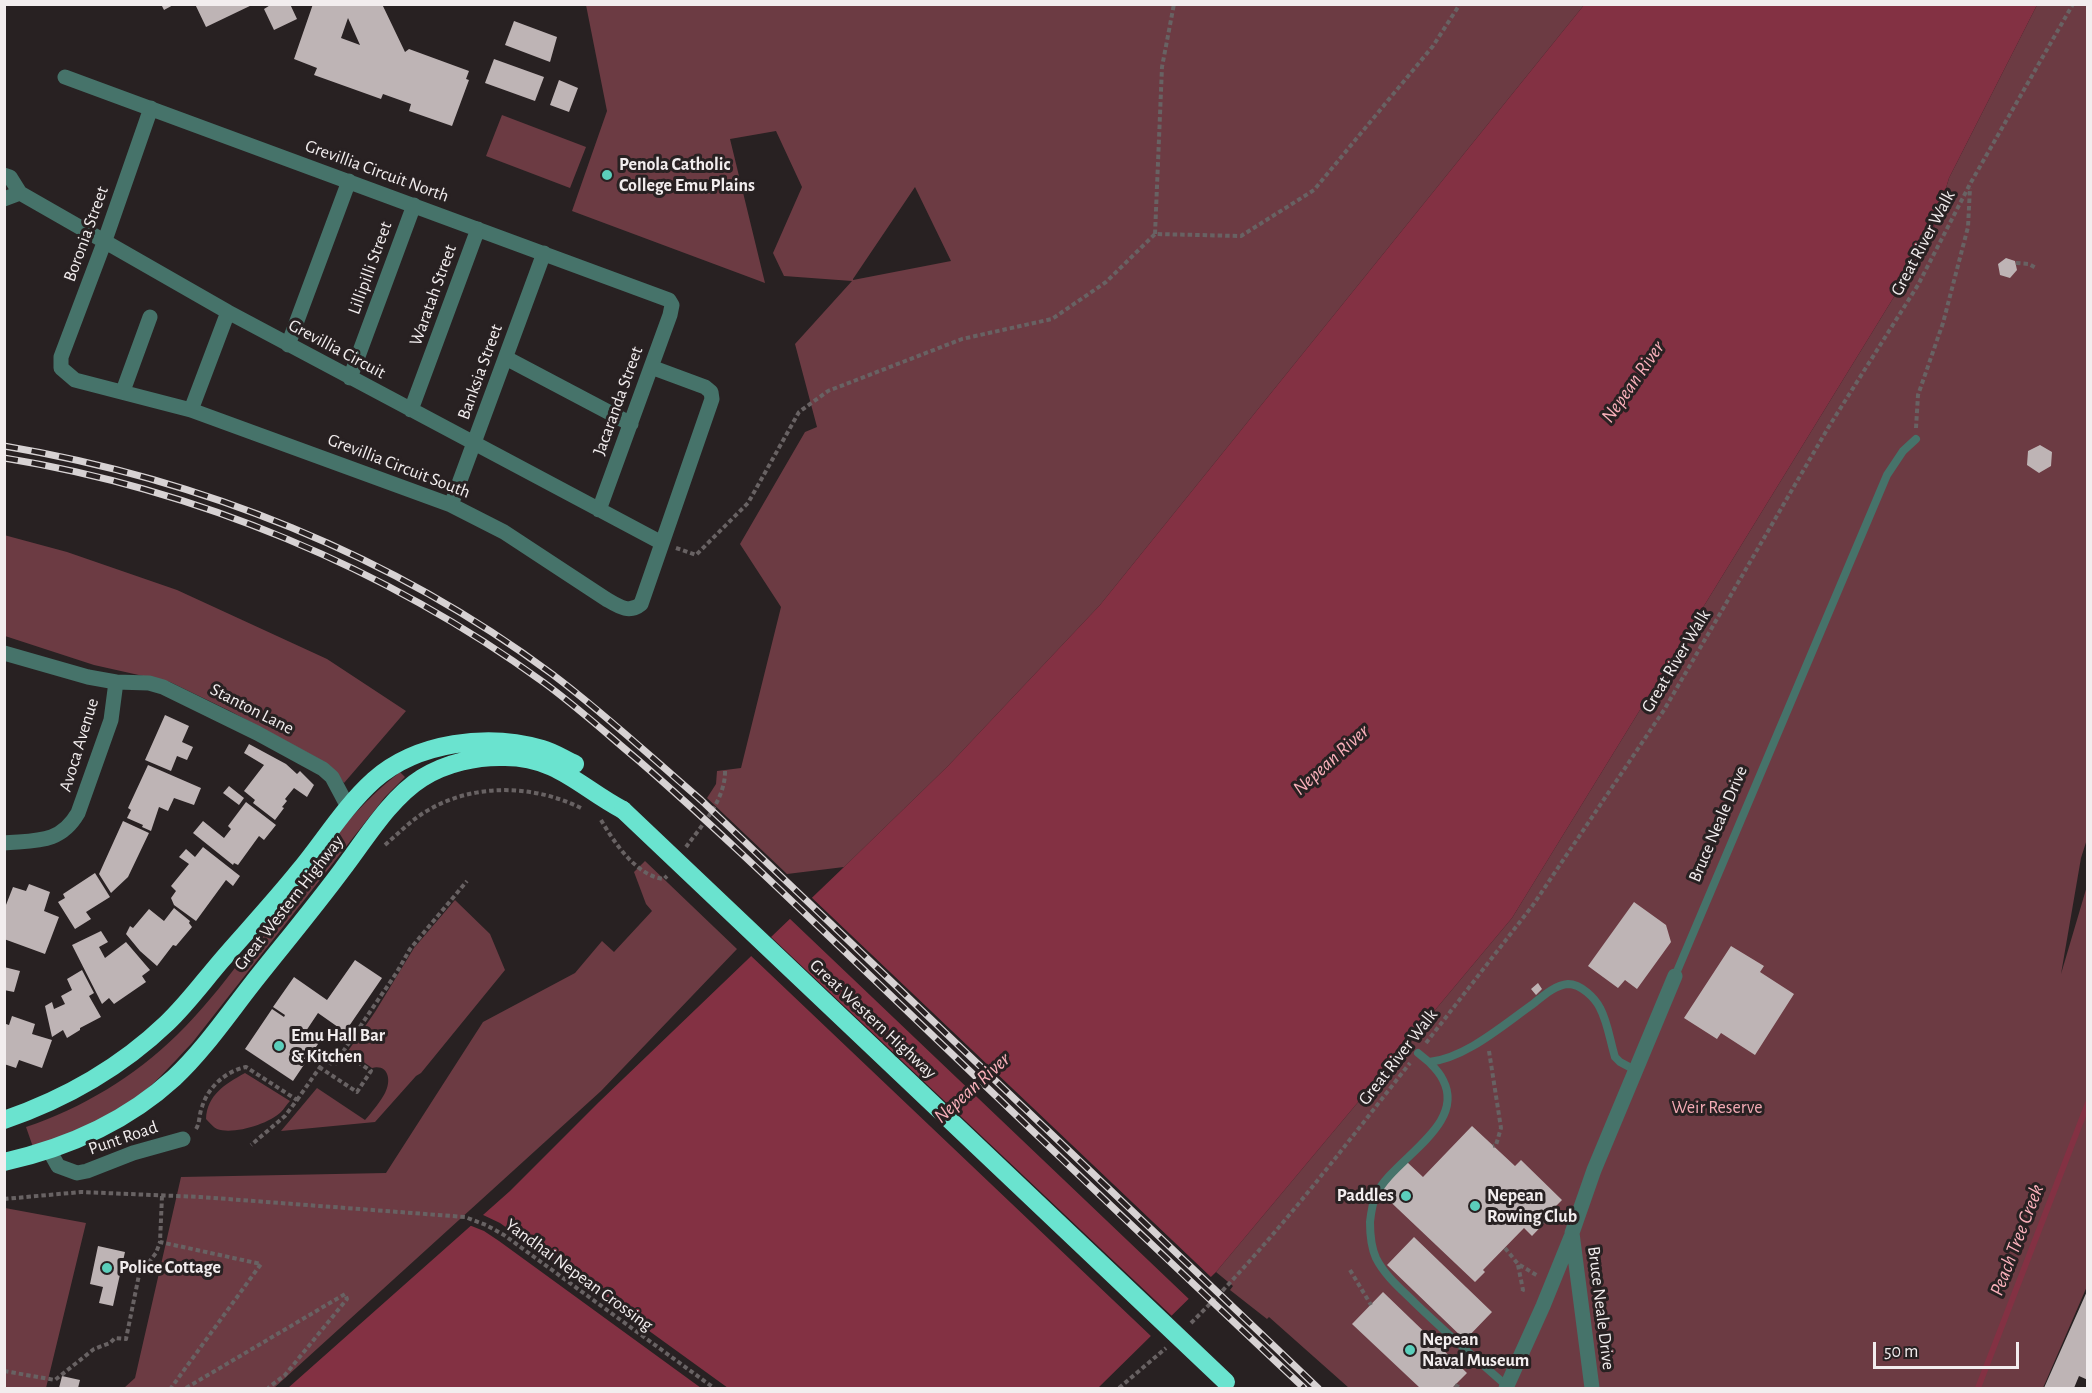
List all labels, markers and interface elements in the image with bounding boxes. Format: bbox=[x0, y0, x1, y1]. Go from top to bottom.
street label: Grevillia Circuit North bbox=[302, 135, 452, 207]
place label: Penola Catholic College Emu Plains bbox=[619, 154, 755, 196]
marker: Penola Catholic College Emu Plains bbox=[600, 168, 614, 182]
street label: Boronia Street bbox=[59, 183, 113, 285]
street label: Great River Walk bbox=[1886, 187, 1960, 299]
street label: Lillipilli Street bbox=[343, 219, 397, 317]
street label: Waratah Street bbox=[405, 242, 461, 348]
street label: Grevillia Circuit bbox=[285, 314, 389, 384]
street label: Banksia Street bbox=[453, 321, 507, 423]
water label: Nepean River bbox=[1596, 336, 1670, 428]
street label: Jacaranda Street bbox=[588, 344, 648, 458]
street label: Grevillia Circuit South bbox=[325, 429, 473, 503]
street label: Great River Walk bbox=[1637, 606, 1715, 716]
street label: Stanton Lane bbox=[206, 679, 298, 739]
street label: Avoca Avenue bbox=[55, 696, 103, 794]
water label: Nepean River bbox=[1288, 719, 1374, 801]
street label: Bruce Neale Drive bbox=[1684, 763, 1752, 885]
street label: Great Western Highway bbox=[229, 831, 349, 975]
street label: Great Western Highway bbox=[805, 955, 941, 1083]
street label: Great River Walk bbox=[1354, 1004, 1442, 1110]
place label: Emu Hall Bar & Kitchen bbox=[291, 1025, 385, 1068]
marker: Emu Hall Bar & Kitchen bbox=[272, 1039, 286, 1053]
water label: Nepean River bbox=[929, 1047, 1015, 1129]
park label: Weir Reserve bbox=[1671, 1097, 1763, 1119]
street label: Punt Road bbox=[85, 1116, 161, 1160]
water label: Peach Tree Creek bbox=[1985, 1181, 2049, 1299]
place label: Paddles bbox=[1337, 1185, 1394, 1207]
place label: Nepean Rowing Club bbox=[1487, 1185, 1577, 1228]
marker: Paddles bbox=[1399, 1189, 1413, 1203]
marker: Nepean Rowing Club bbox=[1468, 1199, 1482, 1213]
street label: Yandhai Nepean Crossing bbox=[501, 1214, 657, 1336]
street label: Bruce Neale Drive bbox=[1583, 1245, 1619, 1371]
place label: Police Cottage bbox=[119, 1257, 221, 1279]
marker: Police Cottage bbox=[100, 1261, 114, 1275]
place label: Nepean Naval Museum bbox=[1422, 1329, 1529, 1372]
scale bar bbox=[1876, 1330, 2022, 1368]
marker: Nepean Naval Museum bbox=[1403, 1343, 1417, 1357]
text: 50 m bbox=[1884, 1343, 1918, 1361]

